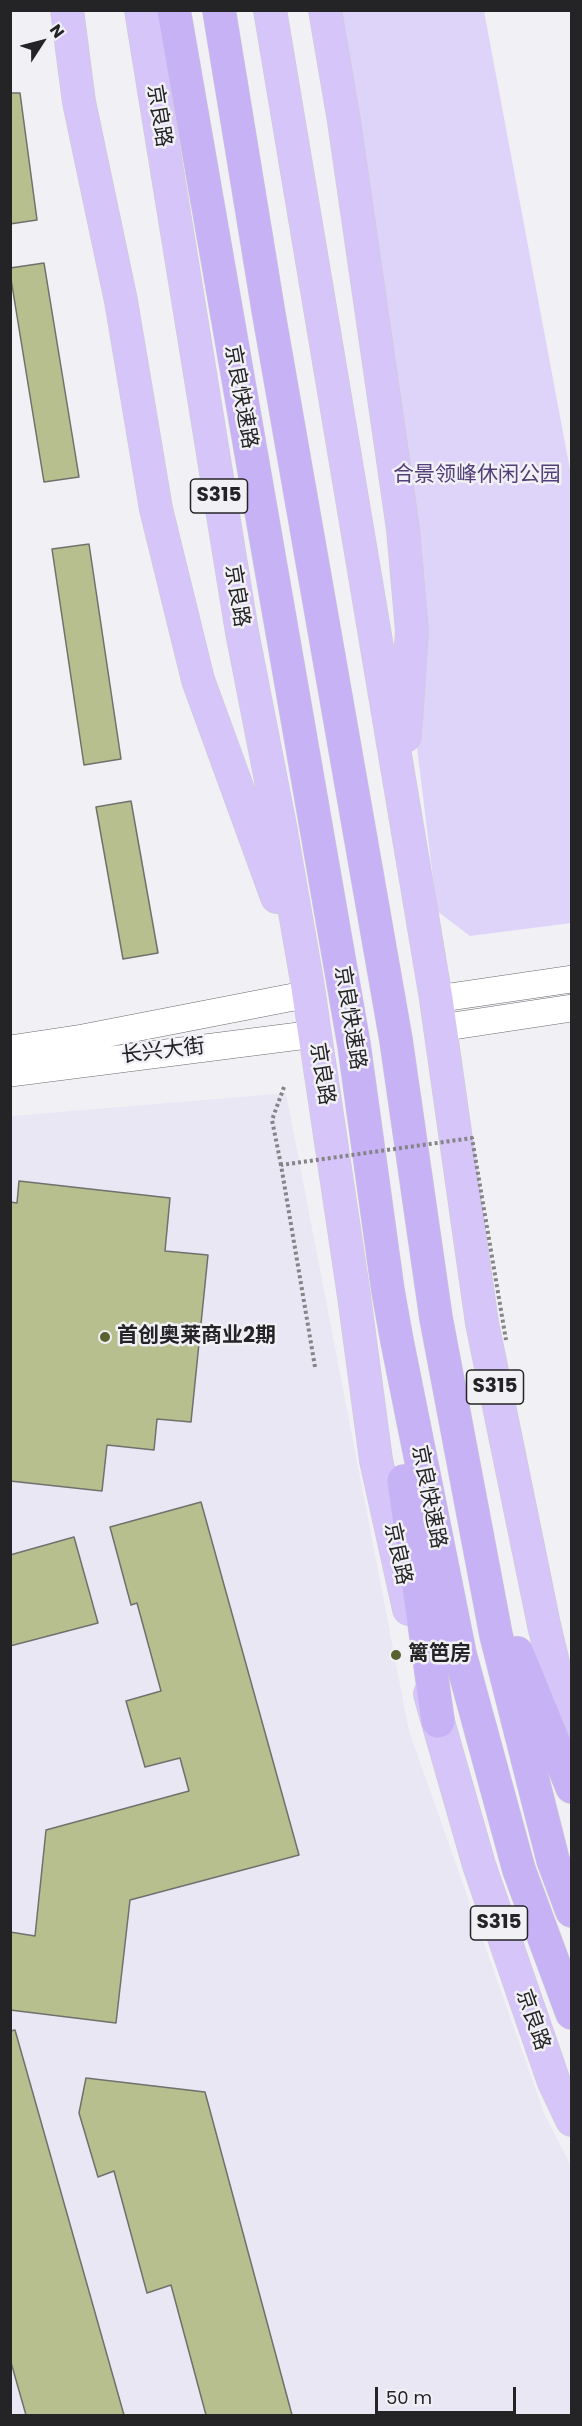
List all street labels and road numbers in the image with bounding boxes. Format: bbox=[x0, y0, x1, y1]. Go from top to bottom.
street label: 京良路 bbox=[141, 83, 175, 149]
street label: 京良快速路 bbox=[218, 343, 262, 451]
road number: S315 bbox=[190, 479, 248, 513]
street label: 京良路 bbox=[219, 563, 253, 629]
street label: 京良快速路 bbox=[328, 964, 370, 1072]
street label: 长兴大街 bbox=[120, 1034, 206, 1070]
street label: 京良路 bbox=[304, 1041, 338, 1107]
road number: S315 bbox=[466, 1370, 524, 1404]
street label: 京良快速路 bbox=[406, 1443, 450, 1551]
street label: 京良路 bbox=[378, 1521, 416, 1587]
road number: S315 bbox=[470, 1906, 528, 1940]
street label: 京良路 bbox=[510, 1986, 554, 2054]

